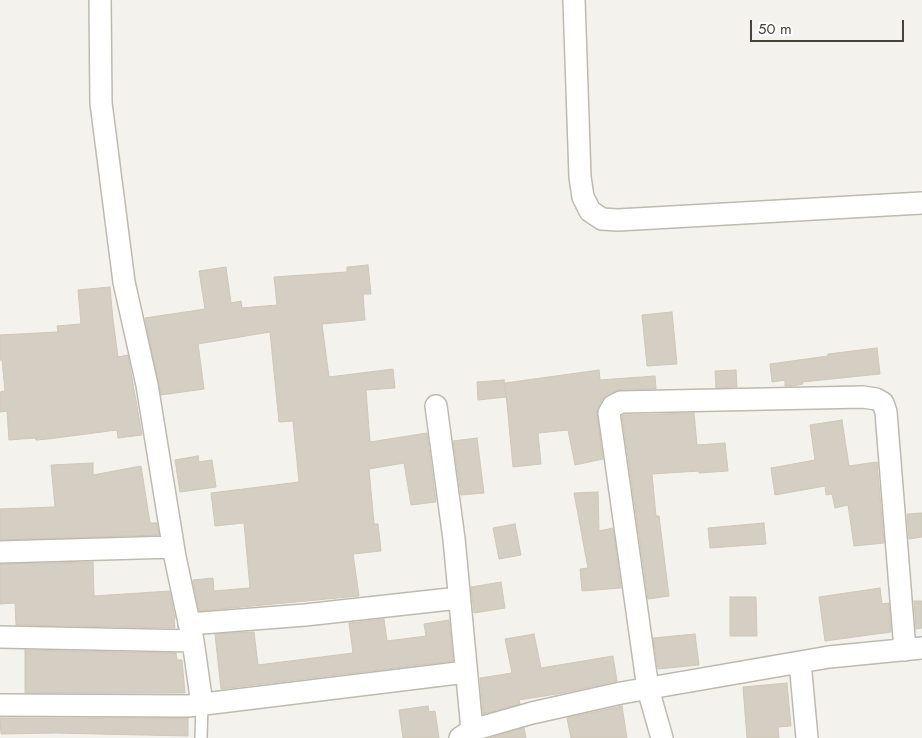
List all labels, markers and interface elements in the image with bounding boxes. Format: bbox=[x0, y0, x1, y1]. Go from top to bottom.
scale bar bbox=[752, 10, 906, 42]
text: 50 m bbox=[758, 18, 792, 40]

